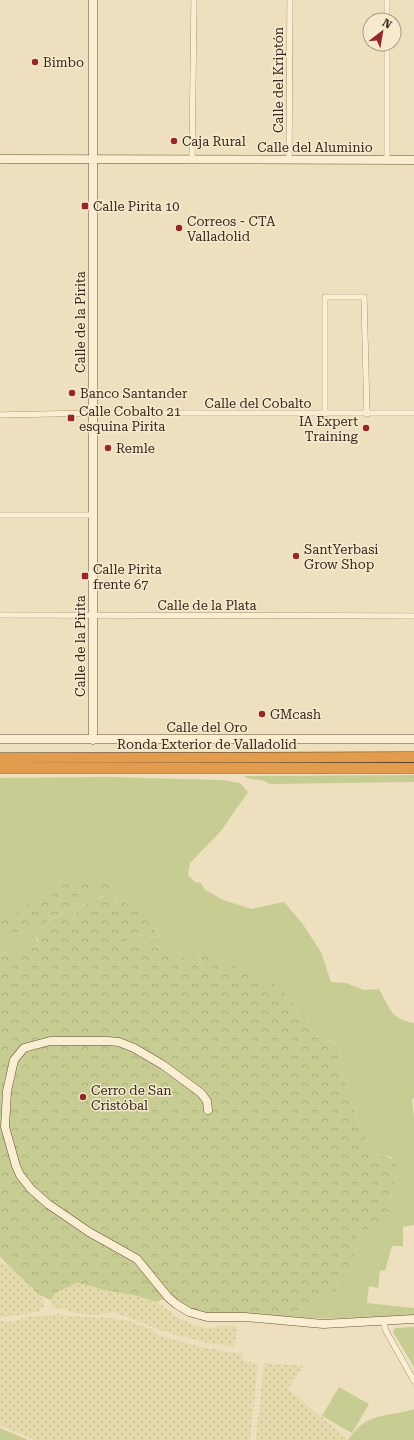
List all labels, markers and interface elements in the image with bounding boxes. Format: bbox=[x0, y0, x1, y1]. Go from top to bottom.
north arrow bbox=[362, 12, 402, 52]
text: N bbox=[380, 16, 394, 32]
street label: Calle del Kriptón bbox=[271, 26, 286, 133]
place label: Bimbo bbox=[43, 55, 84, 70]
marker: Bimbo bbox=[30, 57, 40, 67]
place label: Caja Rural bbox=[182, 134, 246, 149]
marker: Caja Rural bbox=[169, 136, 179, 146]
street label: Calle del Aluminio bbox=[257, 140, 373, 155]
place label: Calle Pirita 10 bbox=[93, 199, 180, 214]
marker: Calle Pirita 10 bbox=[80, 201, 90, 211]
place label: Correos - CTA Valladolid bbox=[187, 214, 275, 244]
marker: Correos - CTA Valladolid bbox=[174, 223, 184, 233]
street label: Calle de la Pirita bbox=[73, 271, 88, 373]
place label: Banco Santander bbox=[80, 386, 188, 401]
marker: Banco Santander bbox=[67, 388, 77, 398]
street label: Calle del Cobalto bbox=[205, 396, 311, 411]
place label: Calle Cobalto 21 esquina Pirita bbox=[79, 404, 181, 434]
marker: Calle Cobalto 21 esquina Pirita bbox=[66, 413, 76, 423]
place label: IA Expert Training bbox=[299, 414, 359, 444]
marker: IA Expert Training bbox=[361, 423, 371, 433]
place label: Remle bbox=[116, 441, 155, 456]
marker: Remle bbox=[103, 443, 113, 453]
place label: SantYerbasi Grow Shop bbox=[304, 542, 378, 572]
marker: SantYerbasi Grow Shop bbox=[291, 551, 301, 561]
place label: Calle Pirita frente 67 bbox=[93, 562, 162, 592]
marker: Calle Pirita frente 67 bbox=[80, 571, 90, 581]
street label: Calle de la Pirita bbox=[73, 595, 88, 697]
street label: Calle de la Plata bbox=[158, 598, 256, 613]
place label: GMcash bbox=[270, 707, 322, 722]
marker: GMcash bbox=[257, 709, 267, 719]
street label: Calle del Oro bbox=[167, 720, 248, 735]
street label: Ronda Exterior de Valladolid bbox=[117, 737, 298, 752]
place label: Cerro de San Cristóbal bbox=[91, 1083, 172, 1113]
marker: Cerro de San Cristóbal bbox=[78, 1092, 88, 1102]

